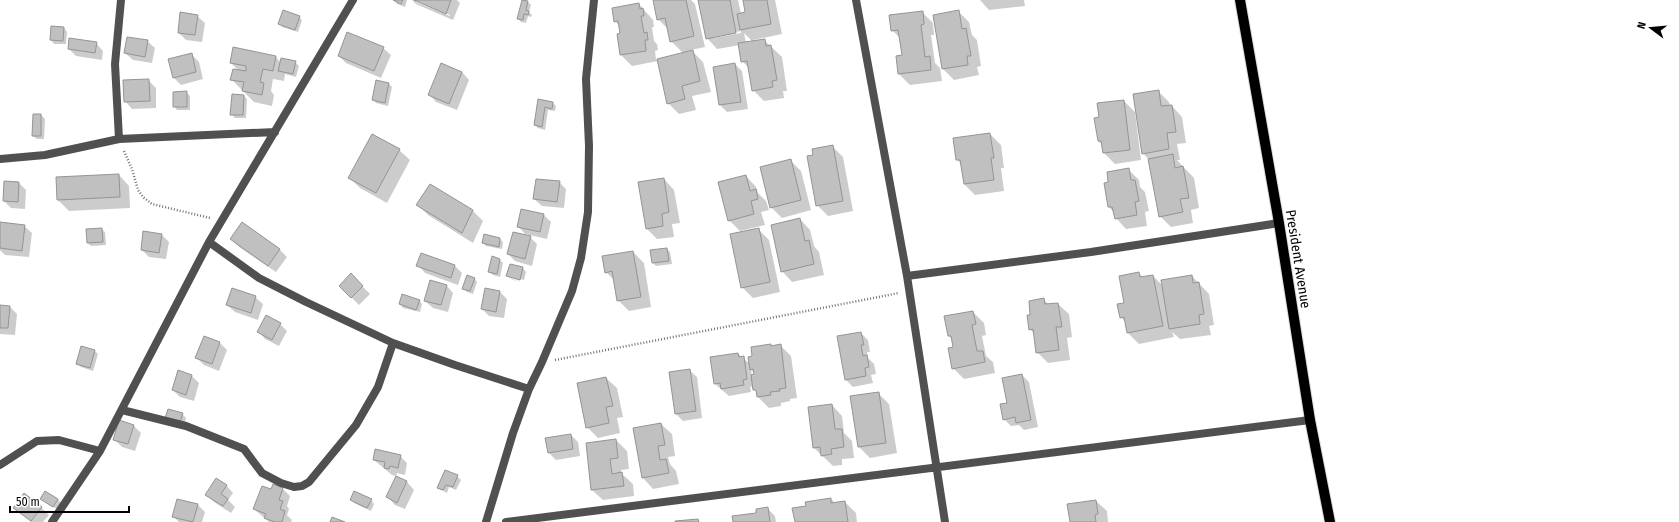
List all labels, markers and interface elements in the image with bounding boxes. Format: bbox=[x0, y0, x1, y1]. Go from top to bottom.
north arrow bbox=[1631, 8, 1671, 48]
text: N bbox=[1635, 20, 1649, 30]
street label: President Avenue bbox=[1282, 208, 1314, 310]
scale bar bbox=[10, 488, 129, 514]
text: 50 m bbox=[16, 495, 40, 509]

